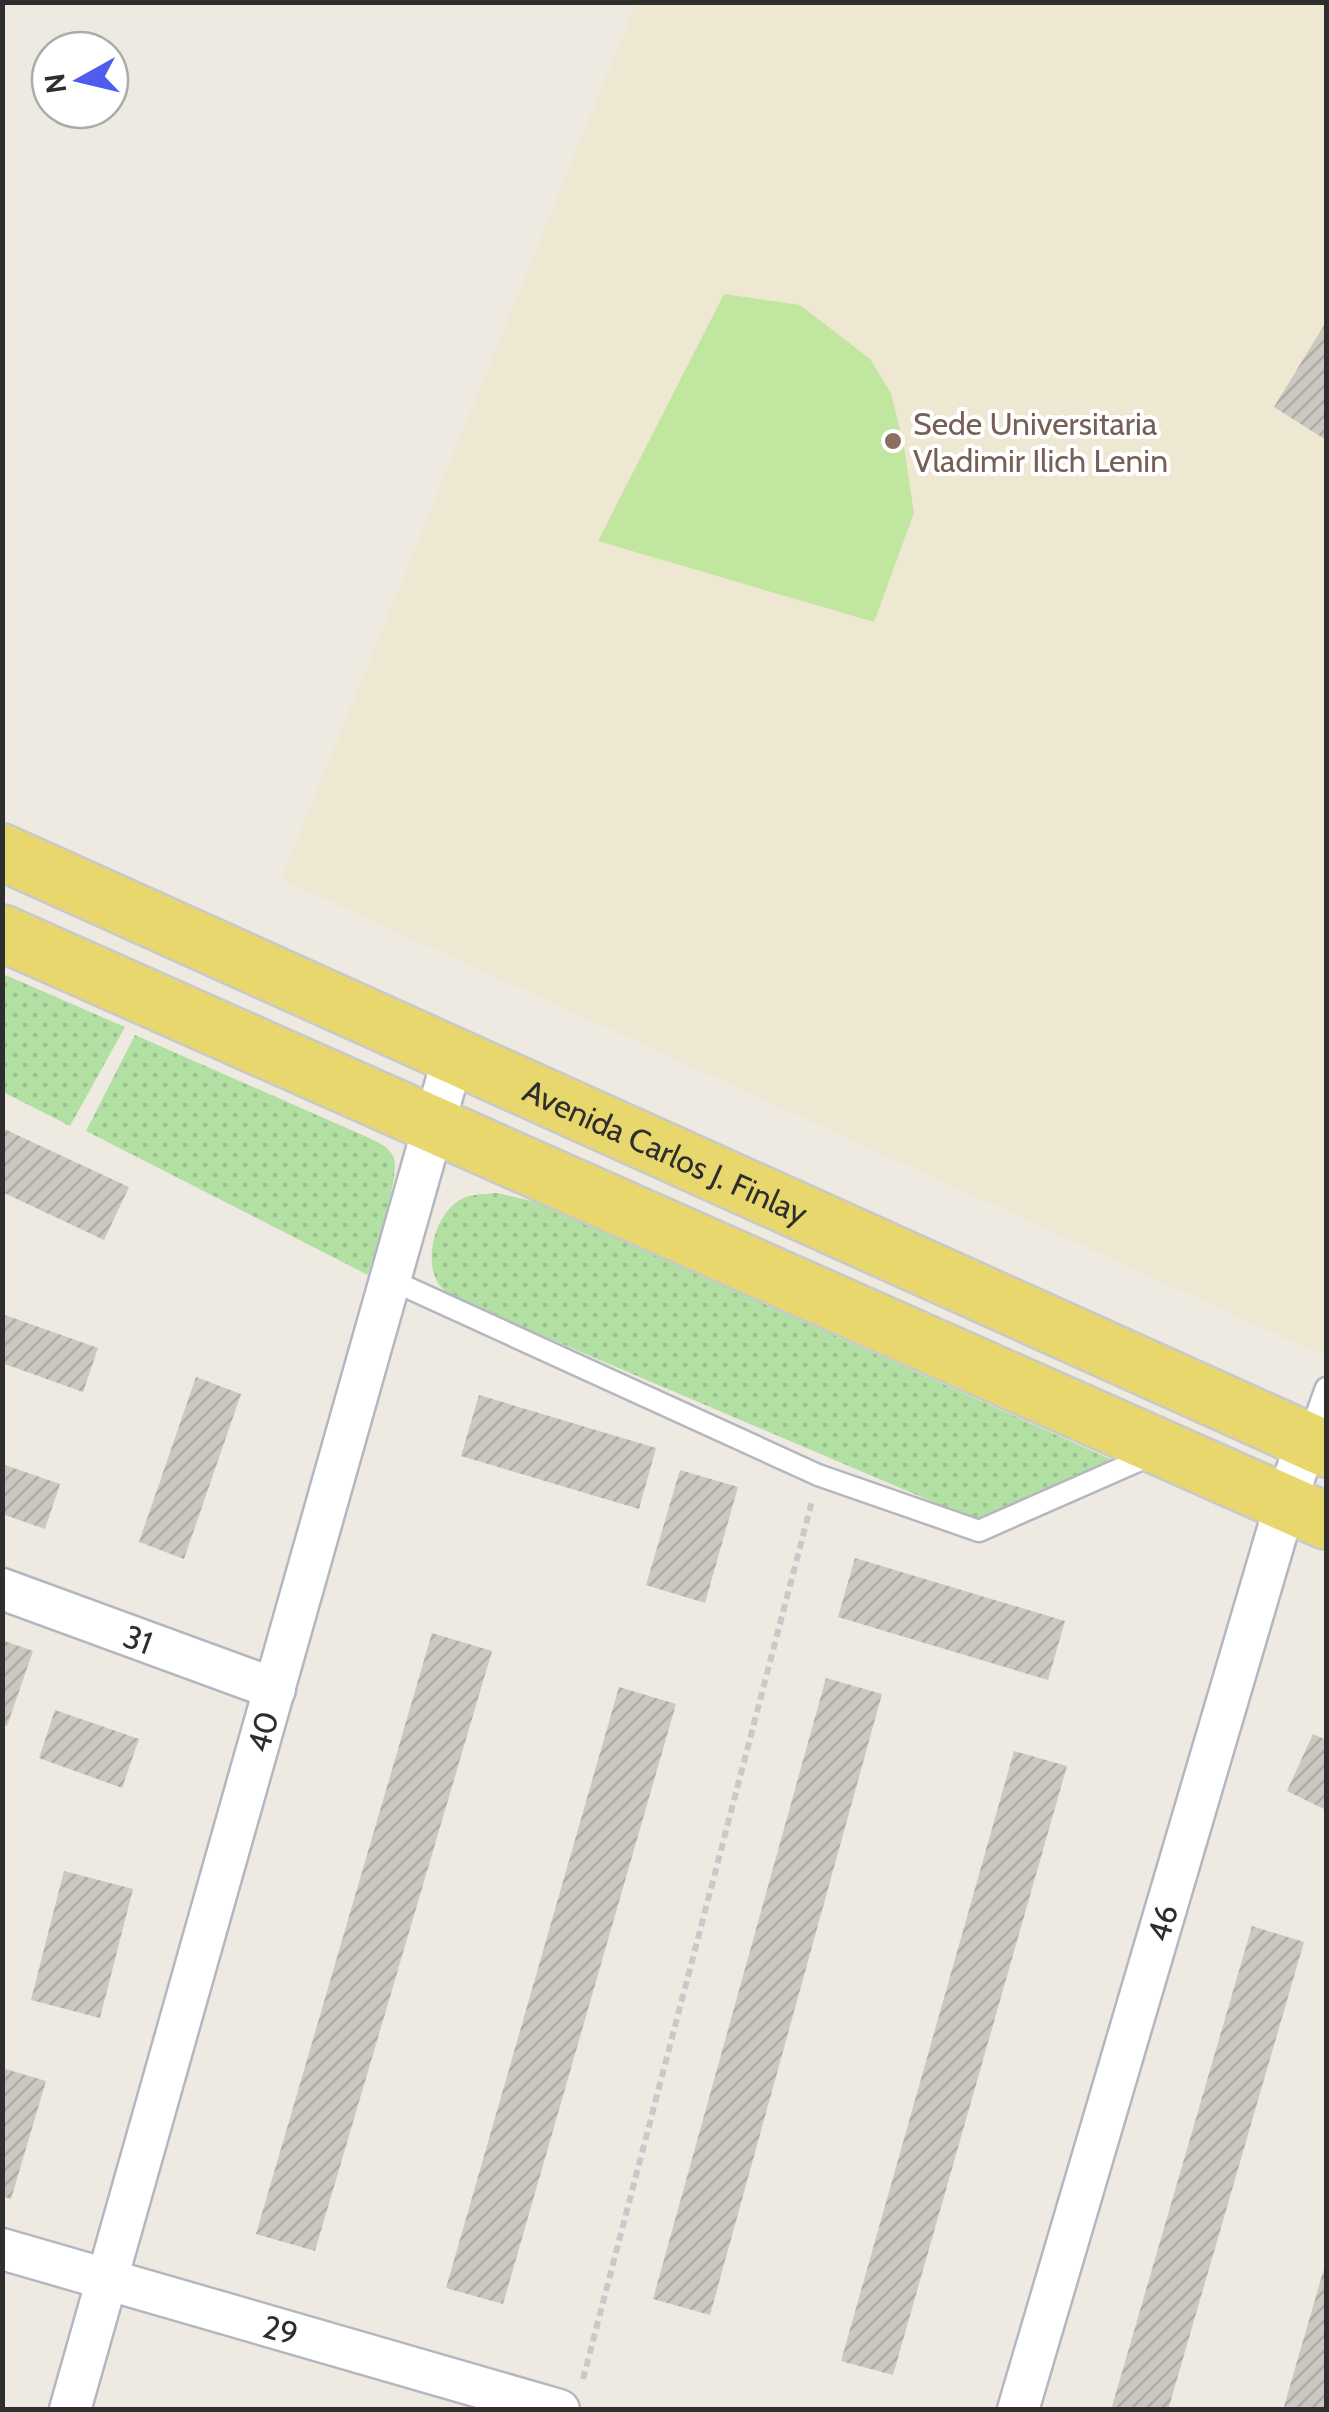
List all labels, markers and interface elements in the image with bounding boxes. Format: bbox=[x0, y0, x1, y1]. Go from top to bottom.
north arrow bbox=[30, 30, 130, 130]
text: N bbox=[37, 71, 73, 96]
place label: Sede Universitaria Vladimir Ilich Lenin bbox=[913, 404, 1168, 480]
marker: Sede Universitaria Vladimir Ilich Lenin bbox=[882, 430, 904, 452]
street label: Avenida Carlos J. Finlay bbox=[517, 1070, 814, 1232]
street label: 31 bbox=[118, 1616, 158, 1662]
street label: 40 bbox=[238, 1707, 286, 1757]
street label: 46 bbox=[1138, 1900, 1186, 1946]
street label: 29 bbox=[258, 2306, 303, 2353]

